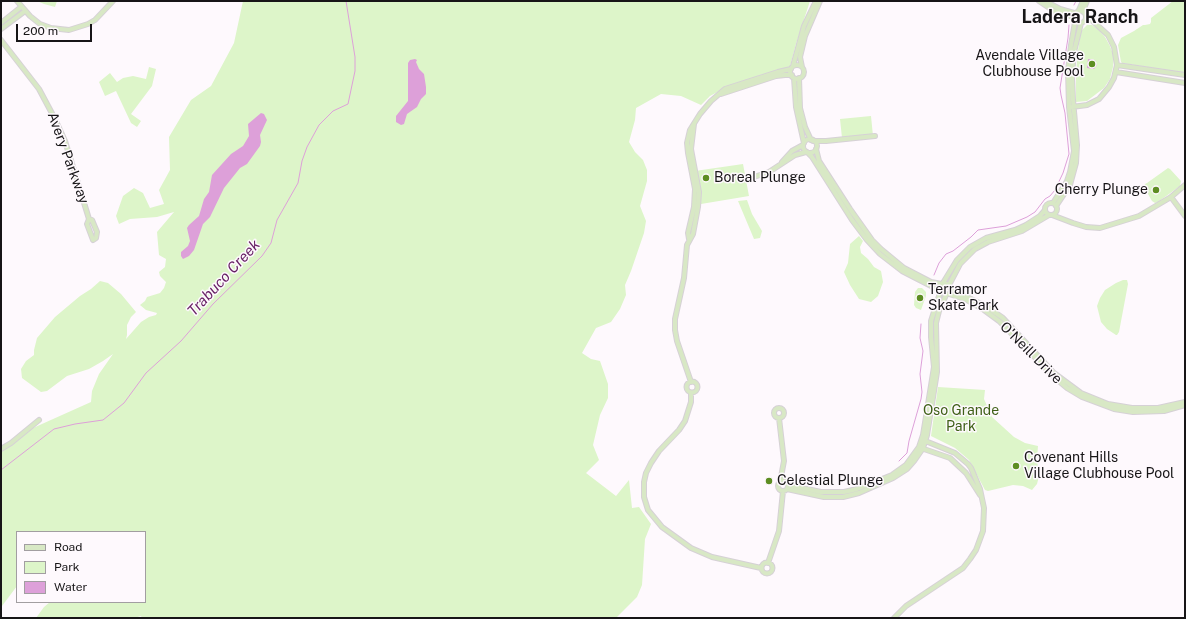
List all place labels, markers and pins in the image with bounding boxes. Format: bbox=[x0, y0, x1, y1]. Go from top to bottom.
place label: Avendale Village Clubhouse Pool bbox=[975, 48, 1084, 80]
marker: Avendale Village Clubhouse Pool bbox=[1087, 59, 1097, 69]
place label: Boreal Plunge bbox=[714, 170, 806, 186]
marker: Boreal Plunge bbox=[701, 173, 711, 183]
place label: Cherry Plunge bbox=[1055, 182, 1148, 198]
marker: Cherry Plunge bbox=[1151, 185, 1161, 195]
place label: Terramor Skate Park bbox=[928, 282, 999, 314]
marker: Terramor Skate Park bbox=[915, 293, 925, 303]
place label: Covenant Hills Village Clubhouse Pool bbox=[1024, 450, 1174, 482]
marker: Covenant Hills Village Clubhouse Pool bbox=[1011, 461, 1021, 471]
place label: Celestial Plunge bbox=[777, 473, 883, 489]
marker: Celestial Plunge bbox=[764, 476, 774, 486]

